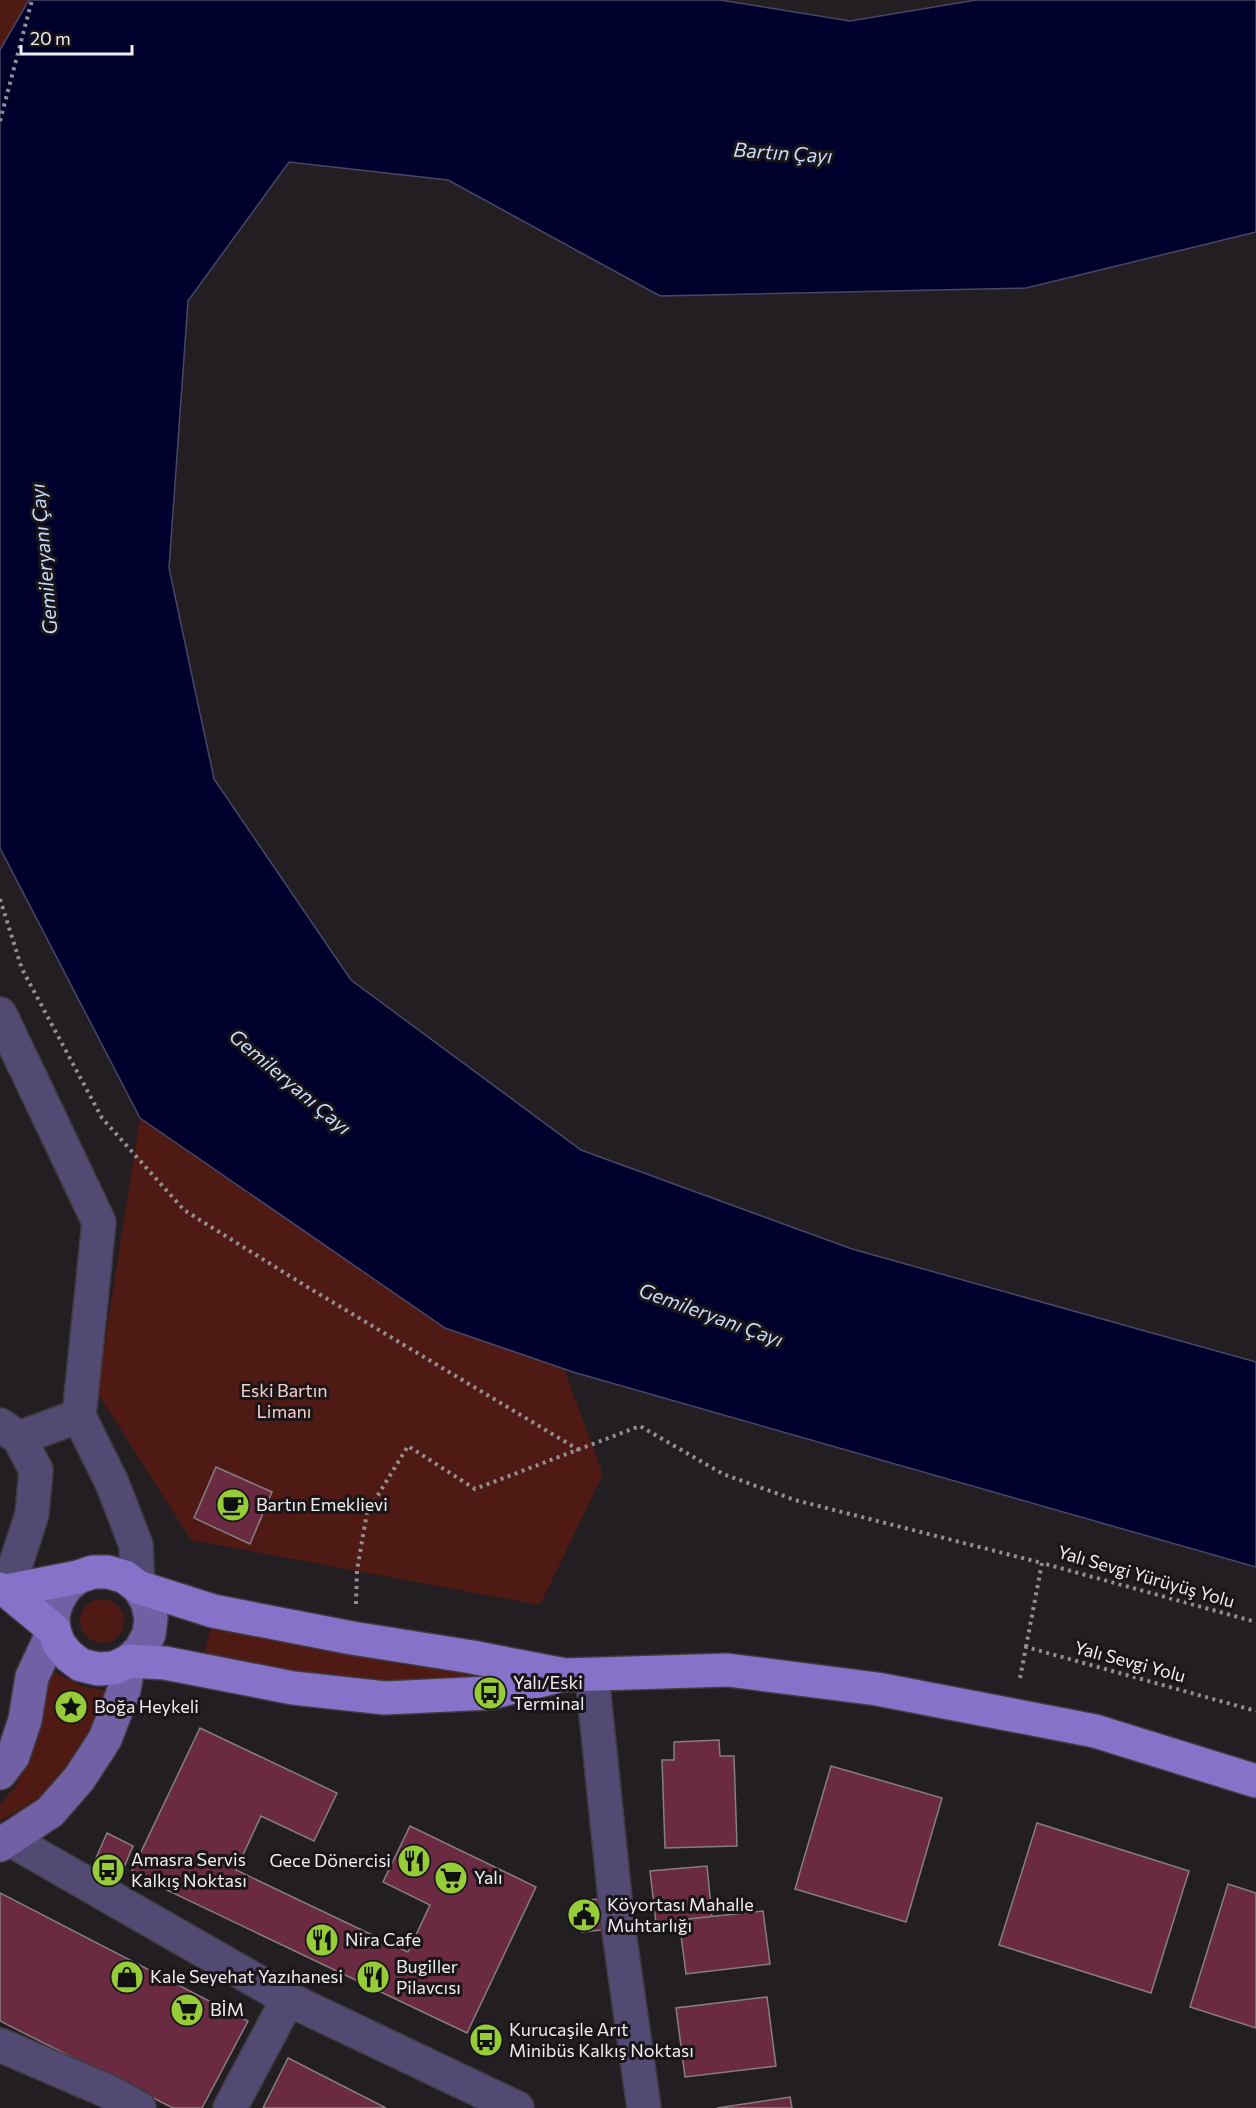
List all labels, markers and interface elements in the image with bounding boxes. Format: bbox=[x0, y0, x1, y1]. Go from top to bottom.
scale bar bbox=[21, 18, 132, 56]
text: 20 m bbox=[30, 27, 71, 49]
water label: Bartın Çayı bbox=[733, 137, 833, 167]
water label: Gemileryanı Çayı bbox=[24, 482, 62, 636]
water label: Gemileryanı Çayı bbox=[225, 1023, 356, 1139]
water label: Gemileryanı Çayı bbox=[636, 1277, 787, 1351]
park label: Eski Bartın Limanı bbox=[240, 1379, 328, 1422]
cafe icon: Bartın Emeklievi bbox=[215, 1487, 251, 1523]
place label: Bartın Emeklievi bbox=[256, 1493, 388, 1515]
street label: Yalı Sevgi Yürüyüş Yolu bbox=[1055, 1540, 1237, 1612]
street label: Yalı Sevgi Yolu bbox=[1072, 1636, 1188, 1686]
place label: Yalı/Eski Terminal bbox=[513, 1671, 584, 1714]
bus stop icon: Yalı/Eski Terminal bbox=[472, 1675, 508, 1711]
place icon: Boğa Heykeli bbox=[53, 1689, 89, 1725]
place label: Boğa Heykeli bbox=[94, 1695, 199, 1717]
restaurant icon: Gece Dönercisi bbox=[396, 1843, 432, 1879]
place label: Amasra Servis Kalkış Noktası bbox=[131, 1848, 247, 1891]
place label: Gece Dönercisi bbox=[269, 1849, 391, 1871]
bus stop icon: Amasra Servis Kalkış Noktası bbox=[90, 1852, 126, 1888]
supermarket icon: Yalı bbox=[433, 1860, 469, 1896]
place label: Yalı bbox=[474, 1866, 503, 1888]
place label: Köyortası Mahalle Muhtarlığı bbox=[607, 1893, 754, 1936]
public building icon: Köyortası Mahalle Muhtarlığı bbox=[566, 1897, 602, 1933]
restaurant icon: Nira Cafe bbox=[304, 1922, 340, 1958]
place label: Nira Cafe bbox=[345, 1928, 421, 1950]
place label: Bugiller Pilavcısı bbox=[396, 1955, 461, 1998]
shop icon: Kale Seyehat Yazıhanesi bbox=[109, 1959, 145, 1995]
restaurant icon: Bugiller Pilavcısı bbox=[355, 1959, 391, 1995]
place label: Kale Seyehat Yazıhanesi bbox=[150, 1965, 343, 1987]
supermarket icon: BİM bbox=[169, 1992, 205, 2028]
place label: BİM bbox=[210, 1998, 244, 2020]
place label: Kurucaşile Arıt Minibüs Kalkış Noktası bbox=[509, 2018, 694, 2061]
bus stop icon: Kurucaşile Arıt Minibüs Kalkış Noktası bbox=[468, 2022, 504, 2058]

